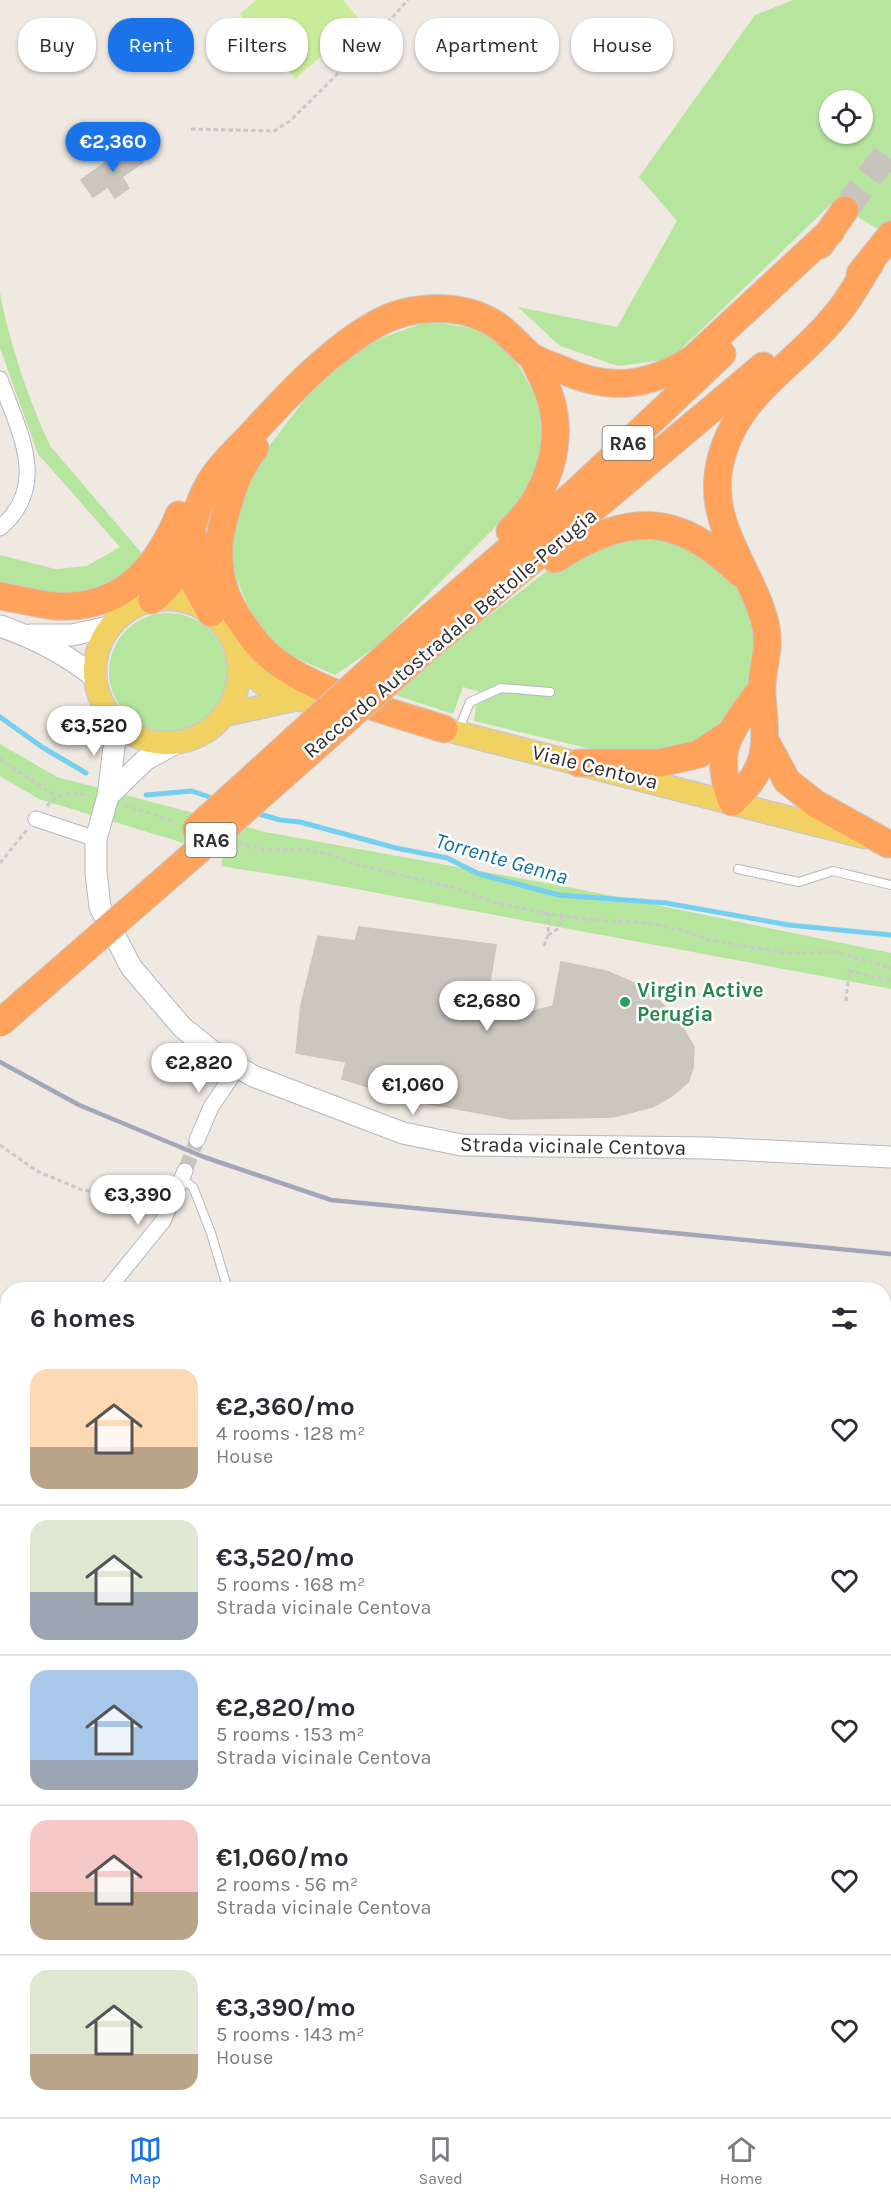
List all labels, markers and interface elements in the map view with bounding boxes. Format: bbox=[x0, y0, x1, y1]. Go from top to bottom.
chip: Buy bbox=[18, 18, 96, 72]
chip: Rent bbox=[108, 18, 194, 72]
chip: Filters bbox=[206, 18, 308, 72]
chip: New bbox=[320, 18, 403, 72]
chip: Apartment bbox=[415, 18, 559, 72]
chip: House bbox=[571, 18, 673, 72]
map controls bbox=[819, 90, 873, 144]
button: locate bbox=[819, 90, 873, 144]
pin: €2,360 bbox=[64, 122, 162, 173]
text: €2,360 bbox=[79, 130, 147, 153]
road number: RA6 bbox=[602, 426, 654, 460]
street label: Raccordo Autostradale Bettolle-Perugia bbox=[299, 503, 601, 763]
pin: €3,520 bbox=[45, 706, 143, 757]
text: €3,520 bbox=[61, 714, 127, 737]
street label: Viale Centova bbox=[529, 740, 661, 794]
road number: RA6 bbox=[186, 823, 236, 857]
water label: Torrente Genna bbox=[432, 828, 571, 890]
place label: Virgin Active Perugia bbox=[637, 978, 764, 1026]
pin: €2,680 bbox=[438, 981, 536, 1032]
text: €2,680 bbox=[453, 989, 521, 1012]
marker: Virgin Active Perugia bbox=[618, 995, 632, 1009]
pin: €2,820 bbox=[150, 1043, 248, 1094]
text: €2,820 bbox=[165, 1051, 233, 1074]
pin: €1,060 bbox=[364, 1065, 462, 1116]
text: €1,060 bbox=[382, 1073, 444, 1096]
street label: Strada vicinale Centova bbox=[460, 1132, 686, 1160]
pin: €3,390 bbox=[89, 1175, 187, 1226]
text: €3,390 bbox=[104, 1183, 172, 1206]
icon: filters bbox=[828, 1302, 861, 1335]
text: 6 homes bbox=[30, 1303, 135, 1334]
text: €2,360/mo bbox=[216, 1391, 355, 1422]
icon: home bbox=[78, 1393, 150, 1465]
icon: heart bbox=[828, 1413, 861, 1446]
text: 4 rooms · 128 m² bbox=[216, 1422, 365, 1445]
text: House bbox=[216, 1445, 273, 1468]
text: €3,520/mo bbox=[216, 1542, 354, 1573]
icon: home bbox=[78, 1544, 150, 1616]
icon: heart bbox=[828, 1564, 861, 1597]
text: 5 rooms · 168 m² bbox=[216, 1573, 365, 1596]
text: Strada vicinale Centova bbox=[216, 1596, 432, 1619]
text: €2,820/mo bbox=[216, 1692, 355, 1723]
icon: home bbox=[78, 1694, 150, 1766]
icon: heart bbox=[828, 1714, 861, 1747]
text: 5 rooms · 153 m² bbox=[216, 1723, 365, 1746]
text: Strada vicinale Centova bbox=[216, 1746, 432, 1769]
text: €1,060/mo bbox=[216, 1842, 349, 1873]
icon: home bbox=[78, 1844, 150, 1916]
icon: heart bbox=[828, 1864, 861, 1897]
text: 2 rooms · 56 m² bbox=[216, 1873, 358, 1896]
text: Strada vicinale Centova bbox=[216, 1896, 432, 1919]
text: €3,390/mo bbox=[216, 1992, 355, 2023]
icon: home bbox=[78, 1994, 150, 2066]
icon: heart bbox=[828, 2014, 861, 2047]
text: 5 rooms · 143 m² bbox=[216, 2023, 365, 2046]
text: House bbox=[216, 2046, 273, 2069]
tab: Map bbox=[129, 2133, 162, 2188]
tab: Saved bbox=[419, 2133, 463, 2188]
tab: Home bbox=[720, 2133, 762, 2188]

